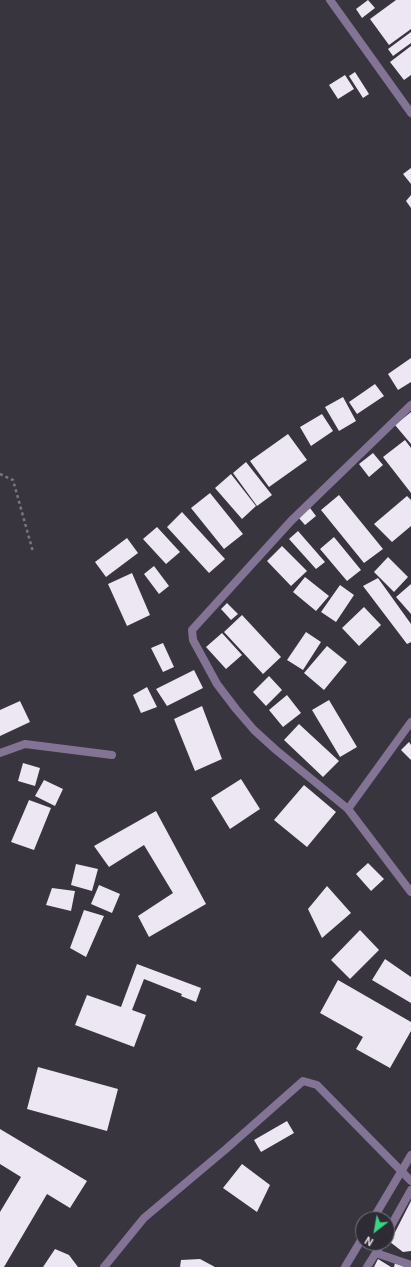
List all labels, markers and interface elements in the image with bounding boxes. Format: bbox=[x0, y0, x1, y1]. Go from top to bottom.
north arrow bbox=[355, 1211, 395, 1251]
text: N bbox=[362, 1233, 376, 1248]

